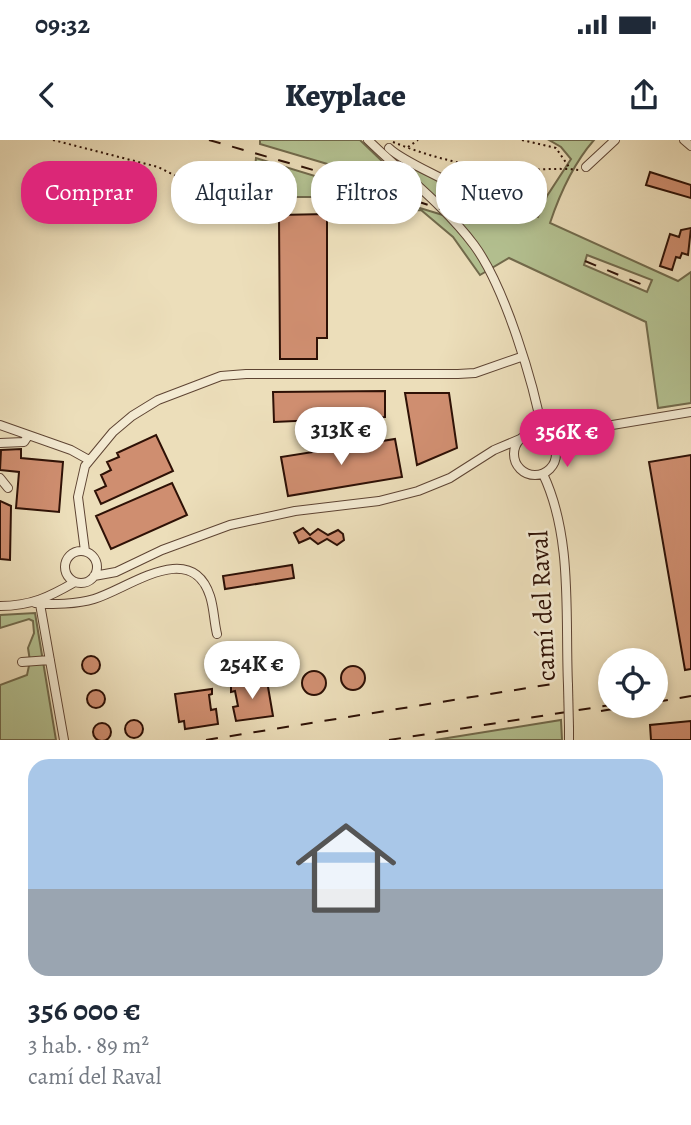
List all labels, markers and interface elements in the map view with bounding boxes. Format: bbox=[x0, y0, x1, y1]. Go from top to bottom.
text: 09:32 bbox=[35, 7, 90, 42]
text: Keyplace bbox=[285, 73, 406, 117]
icon: back bbox=[28, 76, 66, 114]
icon: share bbox=[625, 76, 663, 114]
chip: Comprar bbox=[21, 161, 157, 224]
chip: Alquilar bbox=[171, 161, 297, 224]
chip: Filtros bbox=[311, 161, 422, 224]
chip: Nuevo bbox=[436, 161, 547, 224]
pin: 313K € bbox=[284, 408, 398, 467]
pin: 356K € bbox=[510, 410, 624, 469]
text: 313K € bbox=[311, 414, 371, 445]
text: 356K € bbox=[536, 416, 598, 447]
street label: camí del Raval bbox=[521, 530, 564, 682]
pin: 254K € bbox=[195, 642, 309, 701]
text: 254K € bbox=[220, 648, 284, 679]
map controls bbox=[598, 648, 668, 718]
button: locate bbox=[598, 648, 668, 718]
icon: home bbox=[283, 805, 409, 931]
text: 356 000 € bbox=[28, 990, 141, 1030]
text: 3 hab. · 89 m² bbox=[28, 1030, 149, 1061]
text: camí del Raval bbox=[28, 1061, 161, 1092]

